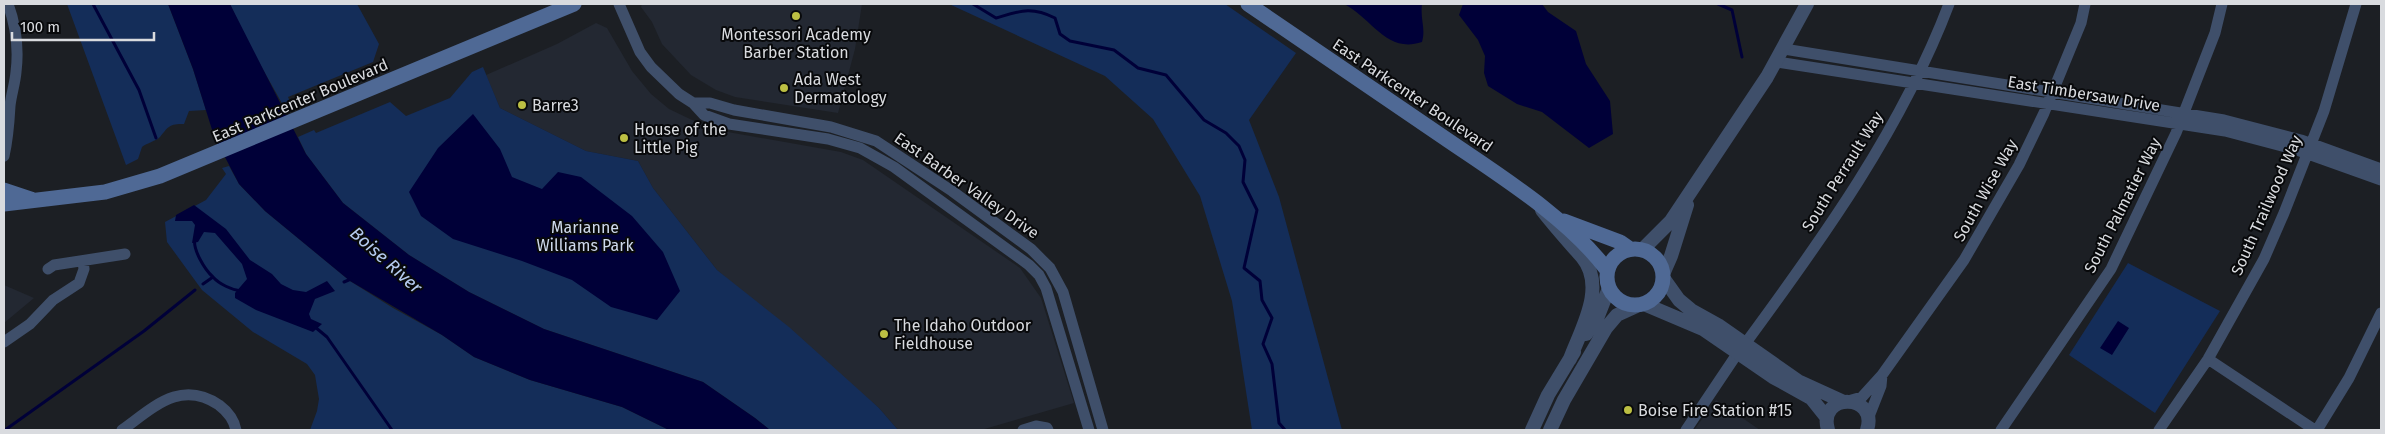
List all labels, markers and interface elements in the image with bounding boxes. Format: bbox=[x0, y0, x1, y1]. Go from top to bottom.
scale bar bbox=[12, 10, 155, 42]
marker: Montessori Academy Barber Station bbox=[790, 10, 802, 22]
text: 100 m bbox=[20, 18, 60, 36]
place label: Montessori Academy Barber Station bbox=[721, 25, 871, 62]
street label: East Parkcenter Boulevard bbox=[1329, 35, 1496, 156]
street label: East Parkcenter Boulevard bbox=[209, 55, 391, 146]
place label: Ada West Dermatology bbox=[794, 70, 887, 107]
street label: East Timbersaw Drive bbox=[2006, 72, 2162, 115]
marker: Ada West Dermatology bbox=[778, 82, 790, 94]
place label: Barre3 bbox=[532, 96, 579, 115]
marker: Barre3 bbox=[516, 99, 528, 111]
street label: South Perrault Way bbox=[1798, 108, 1887, 235]
place label: House of the Little Pig bbox=[634, 120, 727, 157]
street label: East Barber Valley Drive bbox=[891, 128, 1043, 243]
marker: House of the Little Pig bbox=[618, 132, 630, 144]
street label: South Trailwood Way bbox=[2227, 132, 2306, 278]
street label: South Palmatier Way bbox=[2080, 134, 2165, 276]
street label: South Wise Way bbox=[1949, 136, 2021, 245]
park label: Marianne Williams Park bbox=[536, 218, 634, 255]
water label: Boise River bbox=[346, 222, 427, 299]
place label: The Idaho Outdoor Fieldhouse bbox=[894, 316, 1032, 353]
marker: The Idaho Outdoor Fieldhouse bbox=[878, 328, 890, 340]
place label: Boise Fire Station #15 bbox=[1638, 401, 1792, 420]
marker: Boise Fire Station #15 bbox=[1622, 404, 1634, 416]

